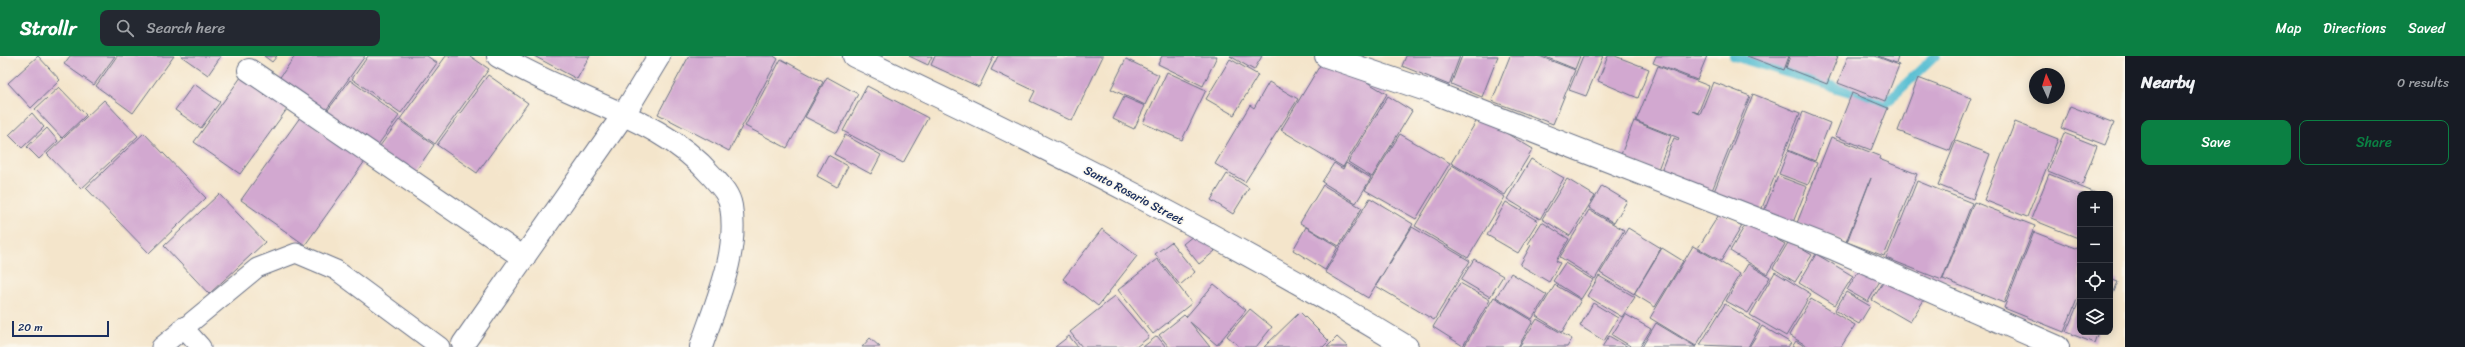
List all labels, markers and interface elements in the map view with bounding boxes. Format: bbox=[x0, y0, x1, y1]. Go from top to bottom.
search box bbox=[100, 10, 380, 46]
text: Strollr bbox=[20, 12, 76, 45]
text: Search here bbox=[146, 15, 225, 41]
text: Map bbox=[2275, 16, 2301, 41]
text: Directions bbox=[2323, 16, 2386, 41]
text: Saved bbox=[2408, 16, 2445, 41]
icon: search bbox=[114, 17, 136, 39]
text: Nearby bbox=[2141, 67, 2195, 97]
north arrow bbox=[2029, 68, 2065, 104]
text: 0 results bbox=[2397, 71, 2449, 94]
button: Save bbox=[2141, 120, 2291, 165]
button: Share bbox=[2299, 120, 2449, 165]
street label: Santo Rosario Street bbox=[1080, 159, 1188, 231]
map controls bbox=[2077, 191, 2113, 335]
button: + bbox=[2077, 191, 2113, 227]
button: − bbox=[2077, 227, 2113, 263]
button: locate bbox=[2077, 263, 2113, 299]
button: layers bbox=[2077, 299, 2113, 335]
text: 20 m bbox=[18, 318, 43, 337]
scale bar bbox=[12, 319, 109, 338]

